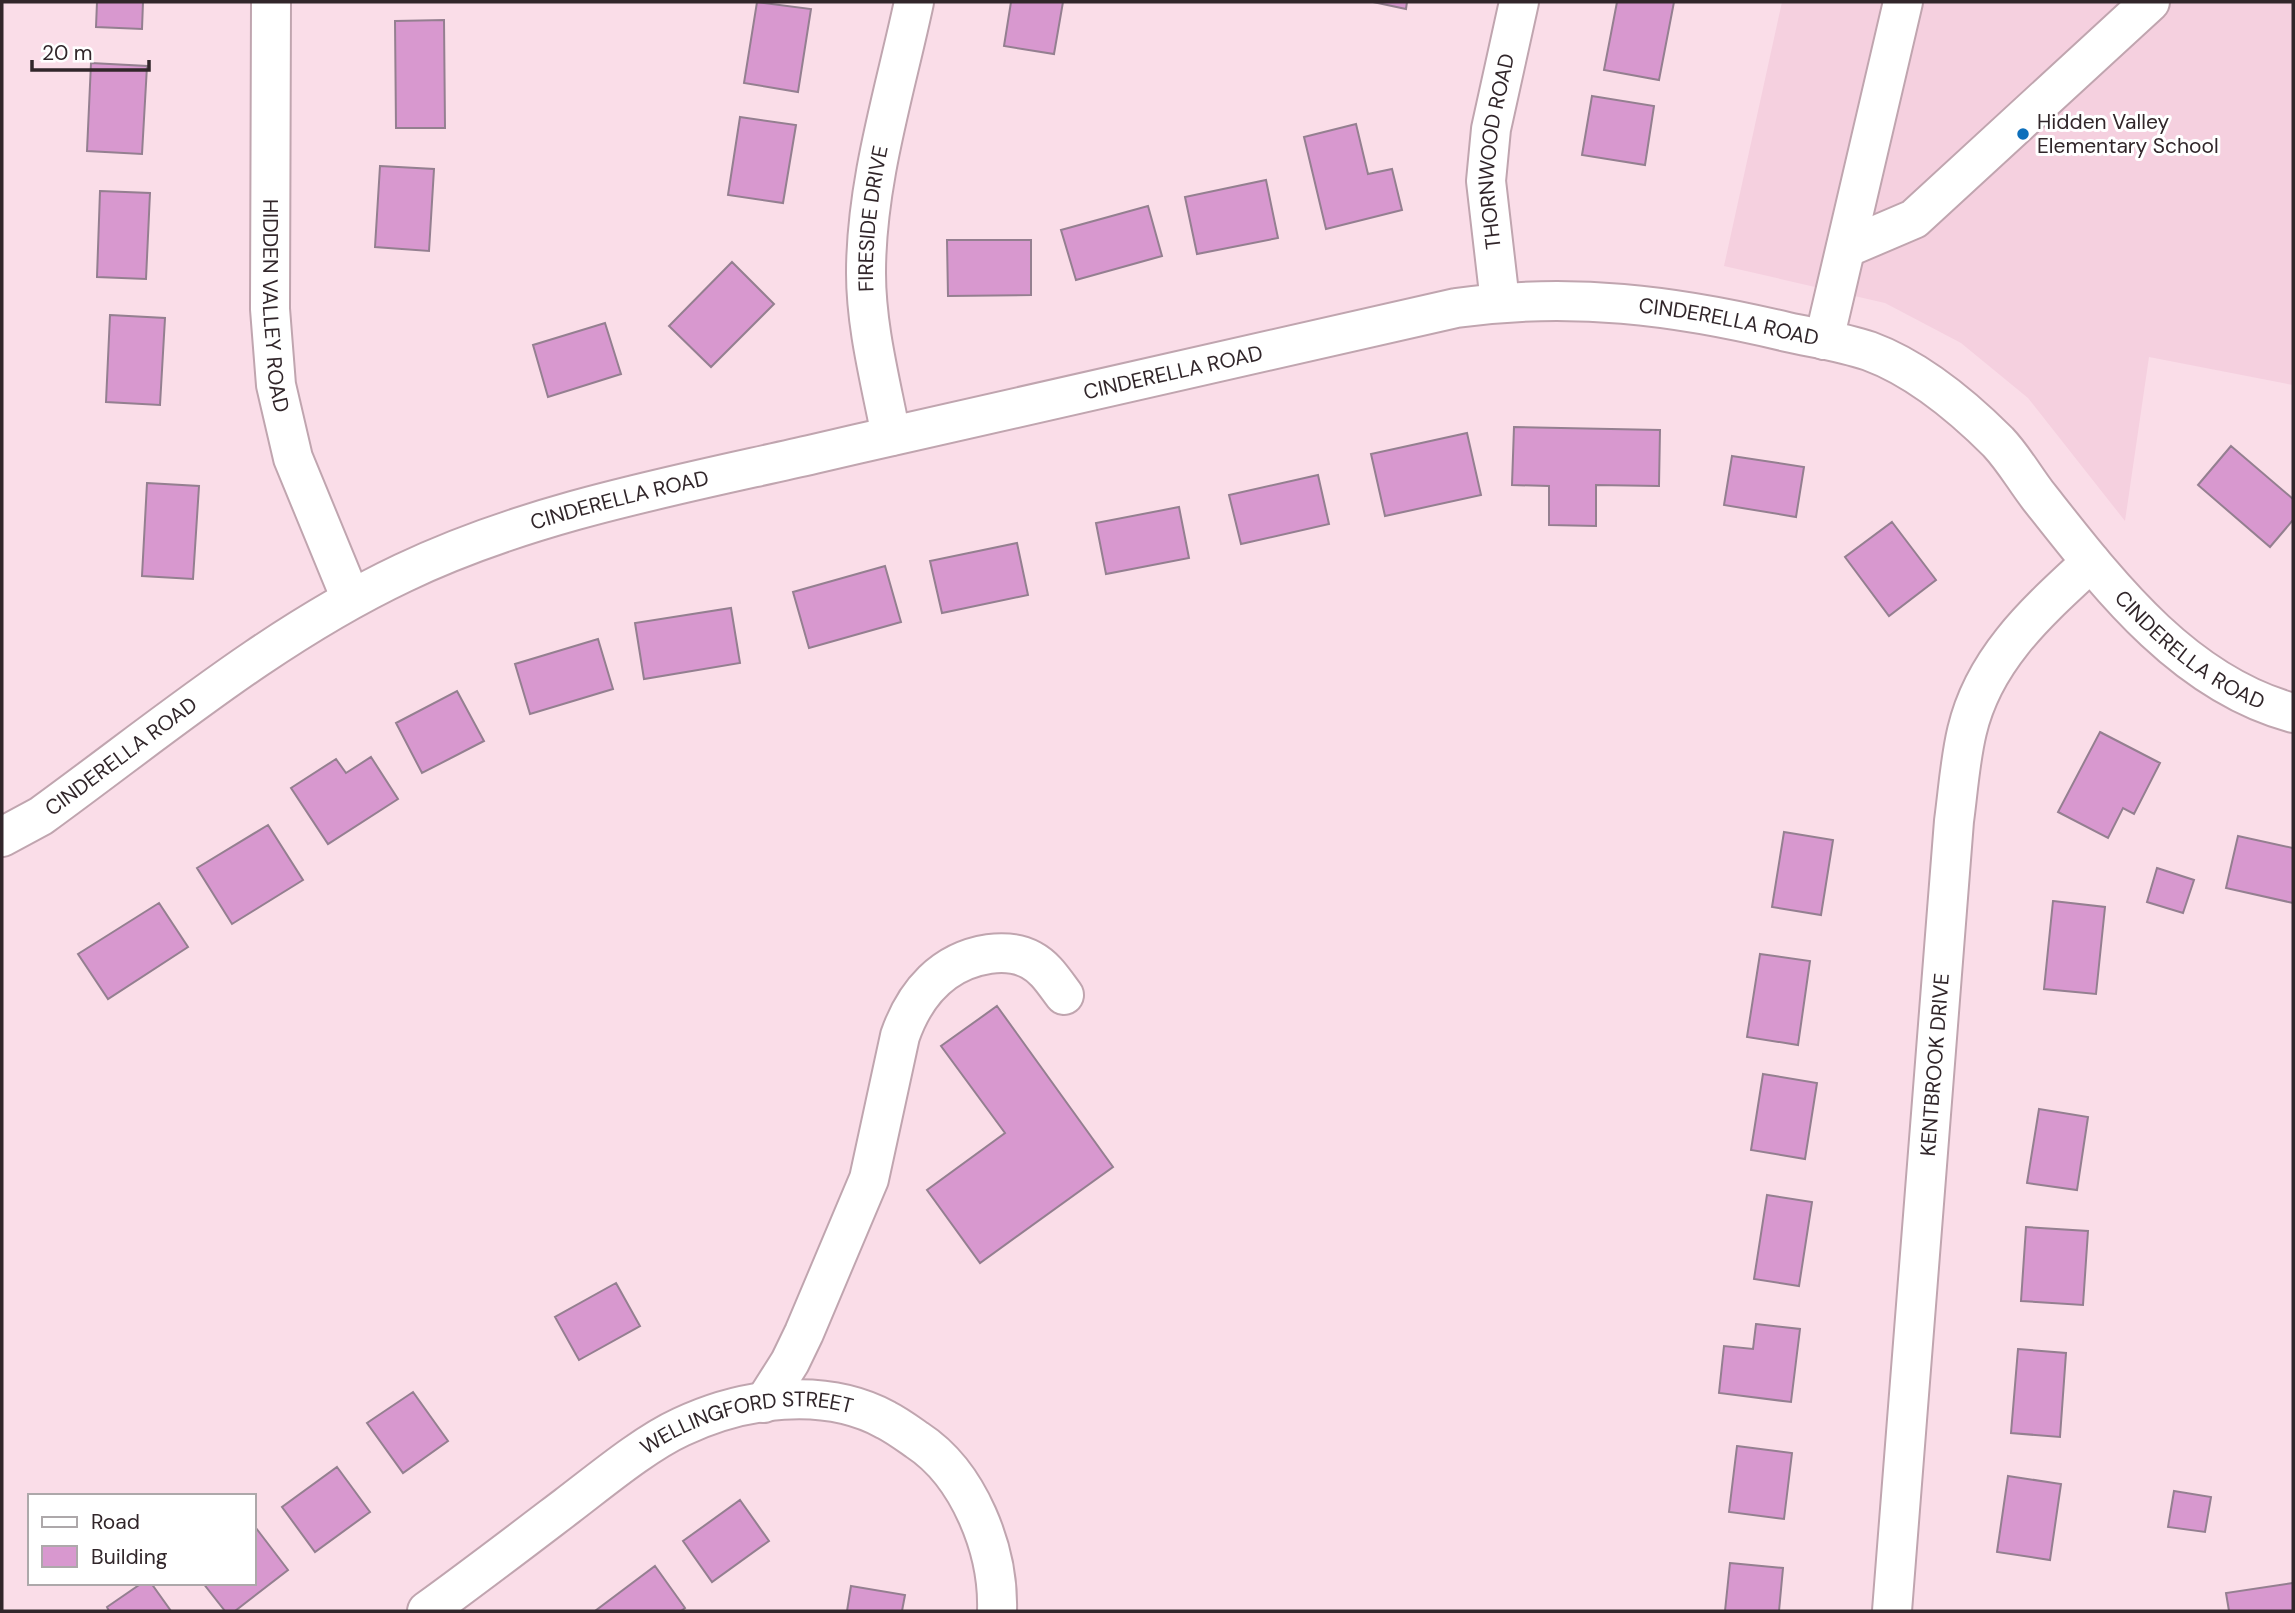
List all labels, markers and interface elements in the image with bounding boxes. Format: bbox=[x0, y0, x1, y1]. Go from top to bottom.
scale bar bbox=[32, 28, 149, 72]
text: 20 m bbox=[42, 39, 93, 67]
street label: THORNWOOD ROAD bbox=[1472, 51, 1521, 251]
place label: Hidden Valley Elementary School bbox=[2037, 108, 2219, 160]
marker: Hidden Valley Elementary School bbox=[2015, 126, 2031, 142]
street label: FIRESIDE DRIVE bbox=[852, 143, 895, 292]
street label: HIDDEN VALLEY ROAD bbox=[256, 199, 296, 415]
street label: CINDERELLA ROAD bbox=[1637, 291, 1821, 352]
street label: CINDERELLA ROAD bbox=[1081, 339, 1265, 406]
street label: CINDERELLA ROAD bbox=[527, 464, 711, 537]
street label: CINDERELLA ROAD bbox=[2108, 584, 2269, 716]
street label: CINDERELLA ROAD bbox=[39, 691, 203, 823]
street label: KENTBROOK DRIVE bbox=[1914, 972, 1956, 1157]
street label: WELLINGFORD STREET bbox=[635, 1385, 857, 1461]
legend bbox=[28, 1494, 256, 1585]
text: Road bbox=[91, 1508, 140, 1536]
text: Building bbox=[91, 1543, 168, 1571]

